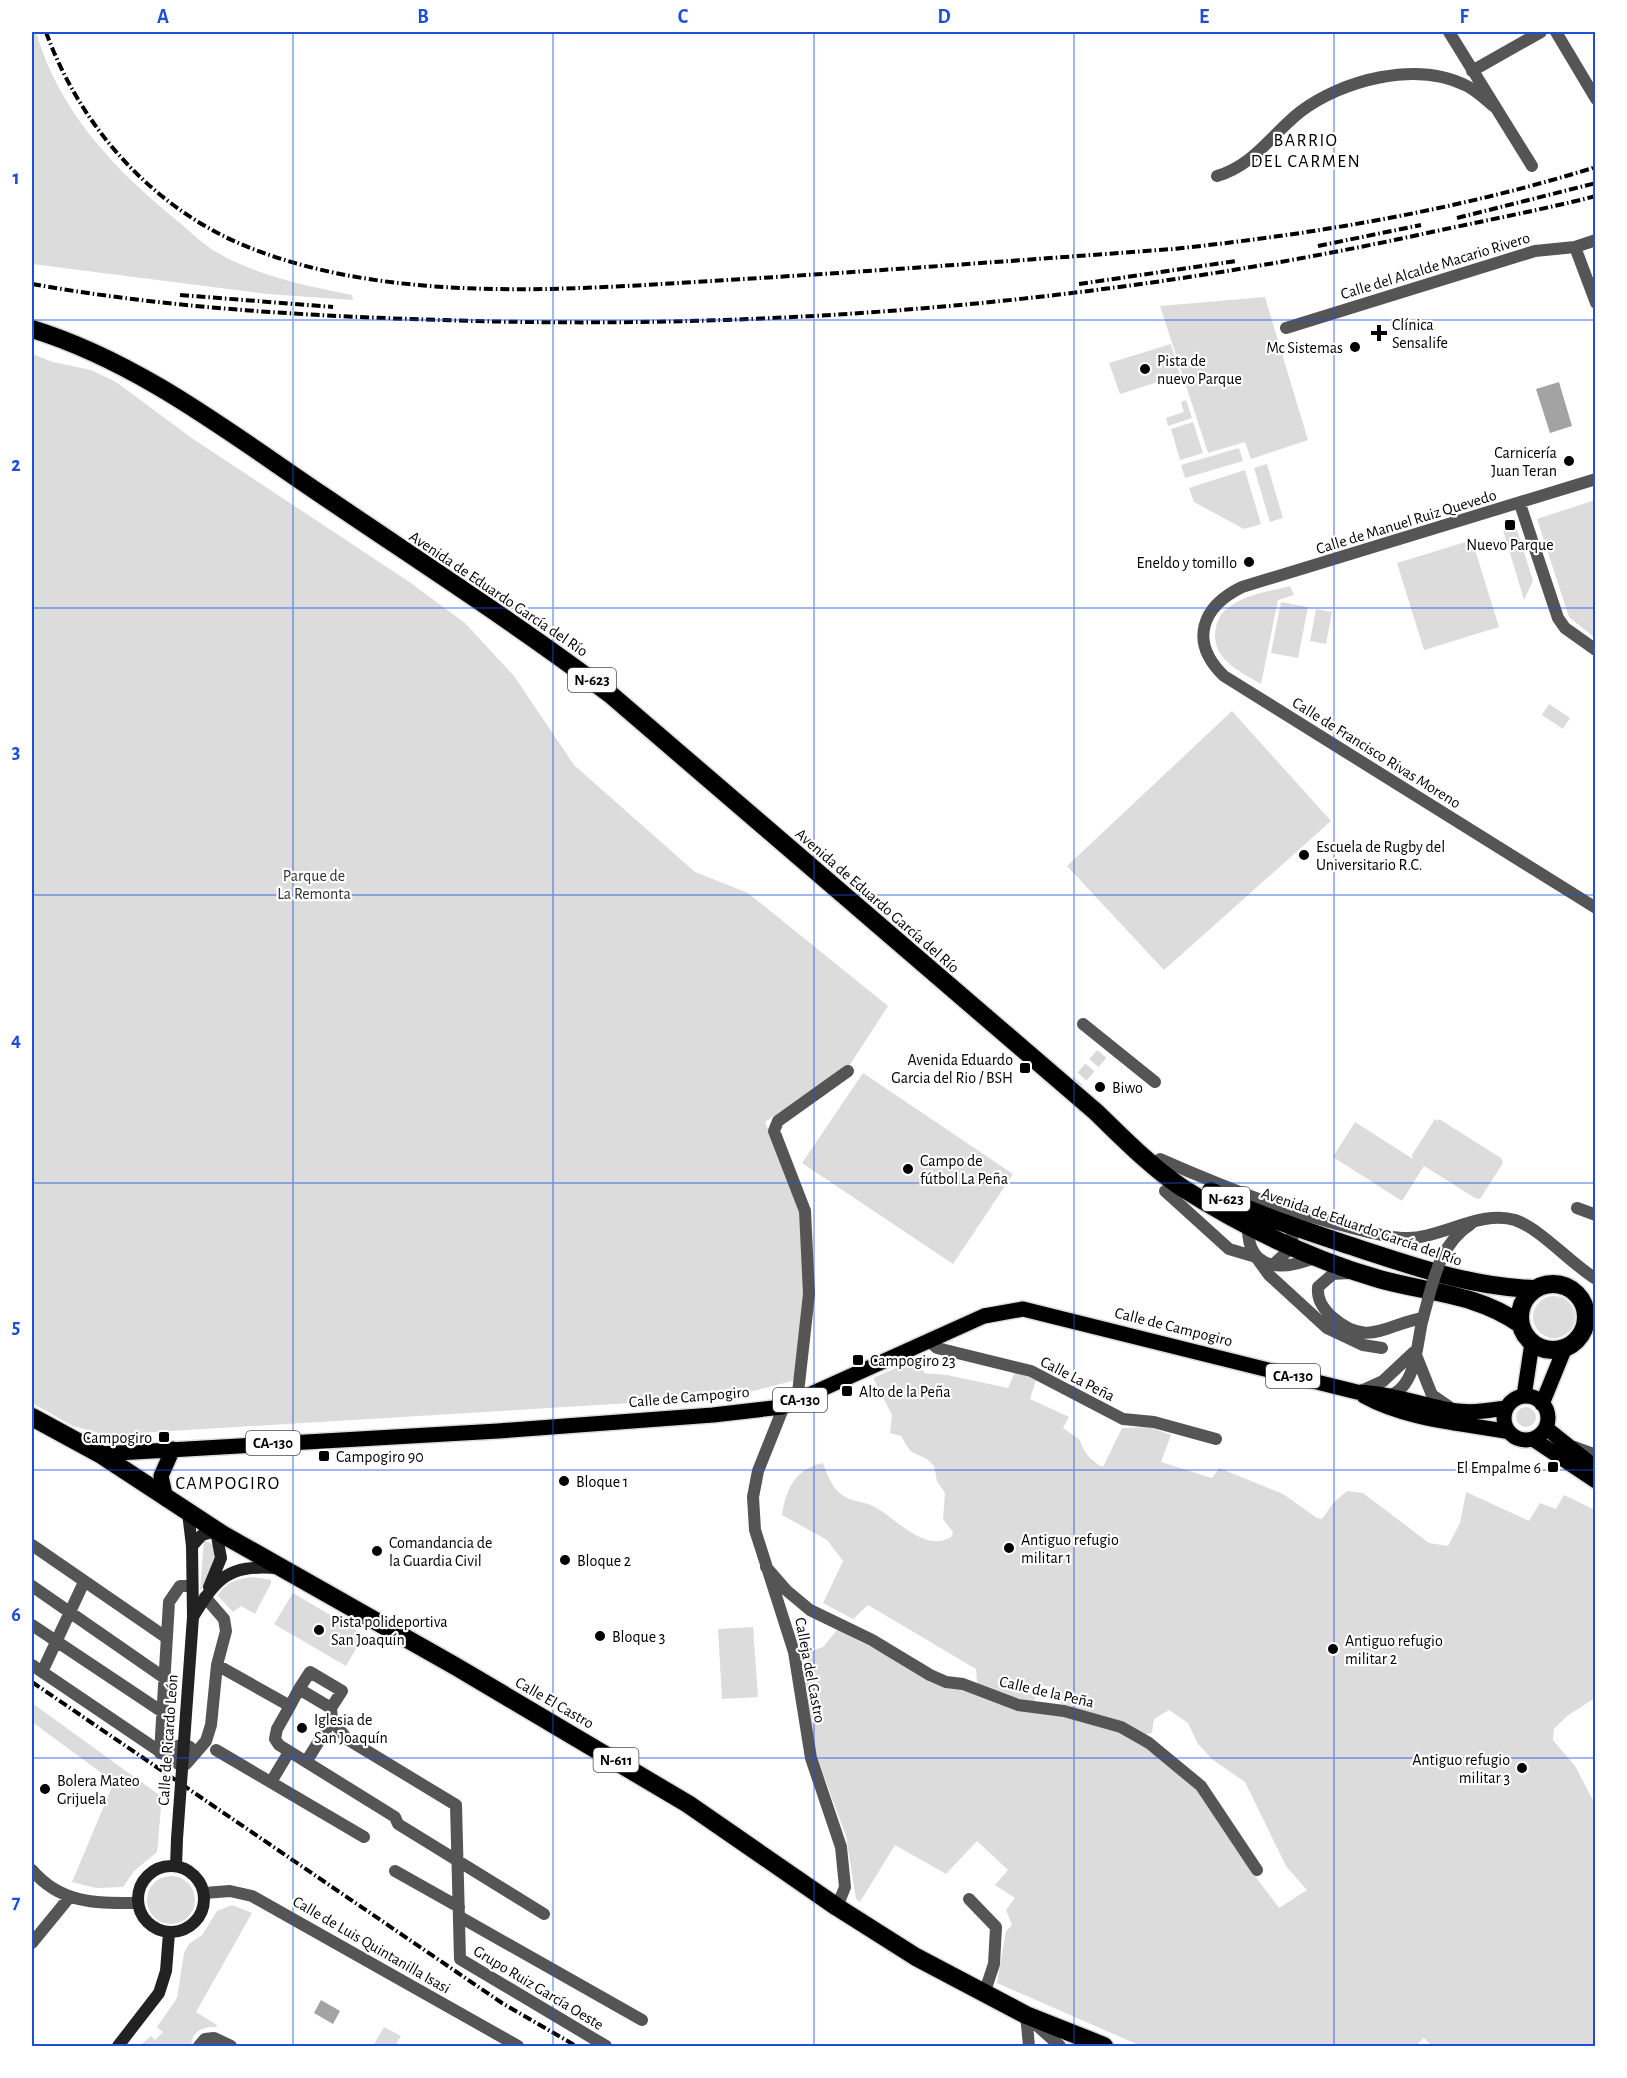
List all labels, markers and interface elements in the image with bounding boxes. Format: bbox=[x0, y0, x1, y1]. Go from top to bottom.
text: A bbox=[157, 7, 169, 27]
text: B bbox=[417, 7, 429, 27]
text: C bbox=[678, 7, 689, 27]
text: D bbox=[937, 7, 951, 27]
text: E bbox=[1199, 7, 1209, 27]
text: F bbox=[1459, 7, 1469, 27]
district label: BARRIO DEL CARMEN bbox=[1251, 132, 1361, 171]
text: 1 bbox=[12, 168, 20, 188]
street label: Calle del Alcalde Macario Rivero bbox=[1339, 229, 1532, 302]
place label: Clínica Sensalife bbox=[1392, 317, 1448, 351]
marker: Clínica Sensalife bbox=[1370, 324, 1388, 342]
place label: Mc Sistemas bbox=[1266, 340, 1343, 356]
marker: Mc Sistemas bbox=[1348, 340, 1362, 354]
place label: Pista de nuevo Parque bbox=[1157, 353, 1242, 387]
marker: Pista de nuevo Parque bbox=[1138, 362, 1152, 376]
place label: Carnicería Juan Teran bbox=[1491, 445, 1557, 479]
marker: Carnicería Juan Teran bbox=[1562, 454, 1576, 468]
text: 2 bbox=[11, 455, 21, 475]
street label: Calle de Manuel Ruiz Quevedo bbox=[1314, 487, 1499, 558]
marker: Nuevo Parque bbox=[1503, 518, 1517, 532]
street label: Avenida de Eduardo García del Río bbox=[406, 528, 591, 660]
place label: Nuevo Parque bbox=[1466, 537, 1554, 553]
place label: Eneldo y tomillo bbox=[1137, 555, 1237, 572]
marker: Eneldo y tomillo bbox=[1242, 555, 1256, 569]
road number: N-623 bbox=[568, 668, 616, 692]
street label: Calle de Francisco Rivas Moreno bbox=[1289, 694, 1464, 811]
text: 3 bbox=[12, 742, 20, 762]
street label: Avenida de Eduardo García del Río bbox=[792, 825, 962, 976]
place label: Escuela de Rugby del Universitario R.C. bbox=[1316, 839, 1445, 873]
marker: Escuela de Rugby del Universitario R.C. bbox=[1297, 848, 1311, 862]
park label: Parque de La Remonta bbox=[277, 868, 351, 902]
text: 4 bbox=[11, 1030, 21, 1050]
place label: Avenida Eduardo Garcia del Rio / BSH bbox=[891, 1052, 1013, 1086]
marker: Avenida Eduardo Garcia del Rio / BSH bbox=[1018, 1061, 1032, 1075]
marker: Biwo bbox=[1093, 1080, 1107, 1094]
place label: Biwo bbox=[1112, 1080, 1143, 1096]
place label: Campo de fútbol La Peña bbox=[920, 1153, 1008, 1187]
marker: Campo de fútbol La Peña bbox=[901, 1162, 915, 1176]
street label: Avenida de Eduardo García del Río bbox=[1259, 1185, 1464, 1269]
road number: N-623 bbox=[1202, 1187, 1250, 1211]
street label: Calle de Campogiro bbox=[1113, 1305, 1235, 1349]
text: 5 bbox=[12, 1317, 20, 1337]
marker: Campogiro 23 bbox=[851, 1353, 865, 1367]
place label: Campogiro 23 bbox=[870, 1353, 956, 1369]
street label: Calle La Peña bbox=[1038, 1353, 1117, 1404]
road number: CA-130 bbox=[1266, 1364, 1320, 1388]
street label: Calle de Campogiro bbox=[628, 1384, 750, 1410]
marker: Alto de la Peña bbox=[840, 1384, 854, 1398]
place label: Alto de la Peña bbox=[859, 1384, 951, 1400]
road number: CA-130 bbox=[773, 1388, 827, 1412]
place label: Campogiro bbox=[83, 1430, 152, 1446]
marker: Campogiro bbox=[157, 1430, 171, 1444]
road number: CA-130 bbox=[246, 1431, 300, 1455]
marker: Campogiro 90 bbox=[317, 1449, 331, 1463]
place label: Campogiro 90 bbox=[336, 1449, 424, 1465]
place label: El Empalme 6 bbox=[1457, 1460, 1541, 1476]
marker: El Empalme 6 bbox=[1546, 1460, 1560, 1474]
marker: Bloque 1 bbox=[557, 1474, 571, 1488]
place label: Bloque 1 bbox=[576, 1474, 628, 1490]
district label: CAMPOGIRO bbox=[175, 1475, 281, 1493]
place label: Antiguo refugio militar 1 bbox=[1021, 1532, 1119, 1566]
place label: Comandancia de la Guardia Civil bbox=[389, 1535, 493, 1569]
marker: Antiguo refugio militar 1 bbox=[1002, 1541, 1016, 1555]
marker: Comandancia de la Guardia Civil bbox=[370, 1544, 384, 1558]
marker: Bloque 2 bbox=[558, 1553, 572, 1567]
place label: Bloque 2 bbox=[577, 1553, 631, 1569]
text: 6 bbox=[11, 1605, 21, 1625]
place label: Pista polideportiva San Joaquín bbox=[331, 1614, 448, 1648]
street label: Calleja del Castro bbox=[791, 1616, 828, 1725]
marker: Pista polideportiva San Joaquín bbox=[312, 1623, 326, 1637]
marker: Bloque 3 bbox=[593, 1629, 607, 1643]
place label: Bloque 3 bbox=[612, 1629, 665, 1645]
place label: Antiguo refugio militar 2 bbox=[1345, 1633, 1443, 1667]
marker: Antiguo refugio militar 2 bbox=[1326, 1642, 1340, 1656]
street label: Calle de la Peña bbox=[998, 1673, 1096, 1711]
street label: Calle de Ricardo León bbox=[155, 1674, 181, 1806]
street label: Calle El Castro bbox=[513, 1674, 597, 1732]
place label: Iglesia de San Joaquín bbox=[314, 1712, 388, 1746]
marker: Iglesia de San Joaquín bbox=[295, 1721, 309, 1735]
road number: N-611 bbox=[594, 1748, 638, 1772]
place label: Antiguo refugio militar 3 bbox=[1412, 1752, 1510, 1786]
marker: Antiguo refugio militar 3 bbox=[1515, 1761, 1529, 1775]
place label: Bolera Mateo Grijuela bbox=[57, 1773, 140, 1808]
marker: Bolera Mateo Grijuela bbox=[38, 1782, 52, 1796]
text: 7 bbox=[12, 1892, 21, 1912]
street label: Calle de Luis Quintanilla Isasi bbox=[289, 1893, 453, 1997]
street label: Grupo Ruiz García Oeste bbox=[471, 1943, 606, 2033]

